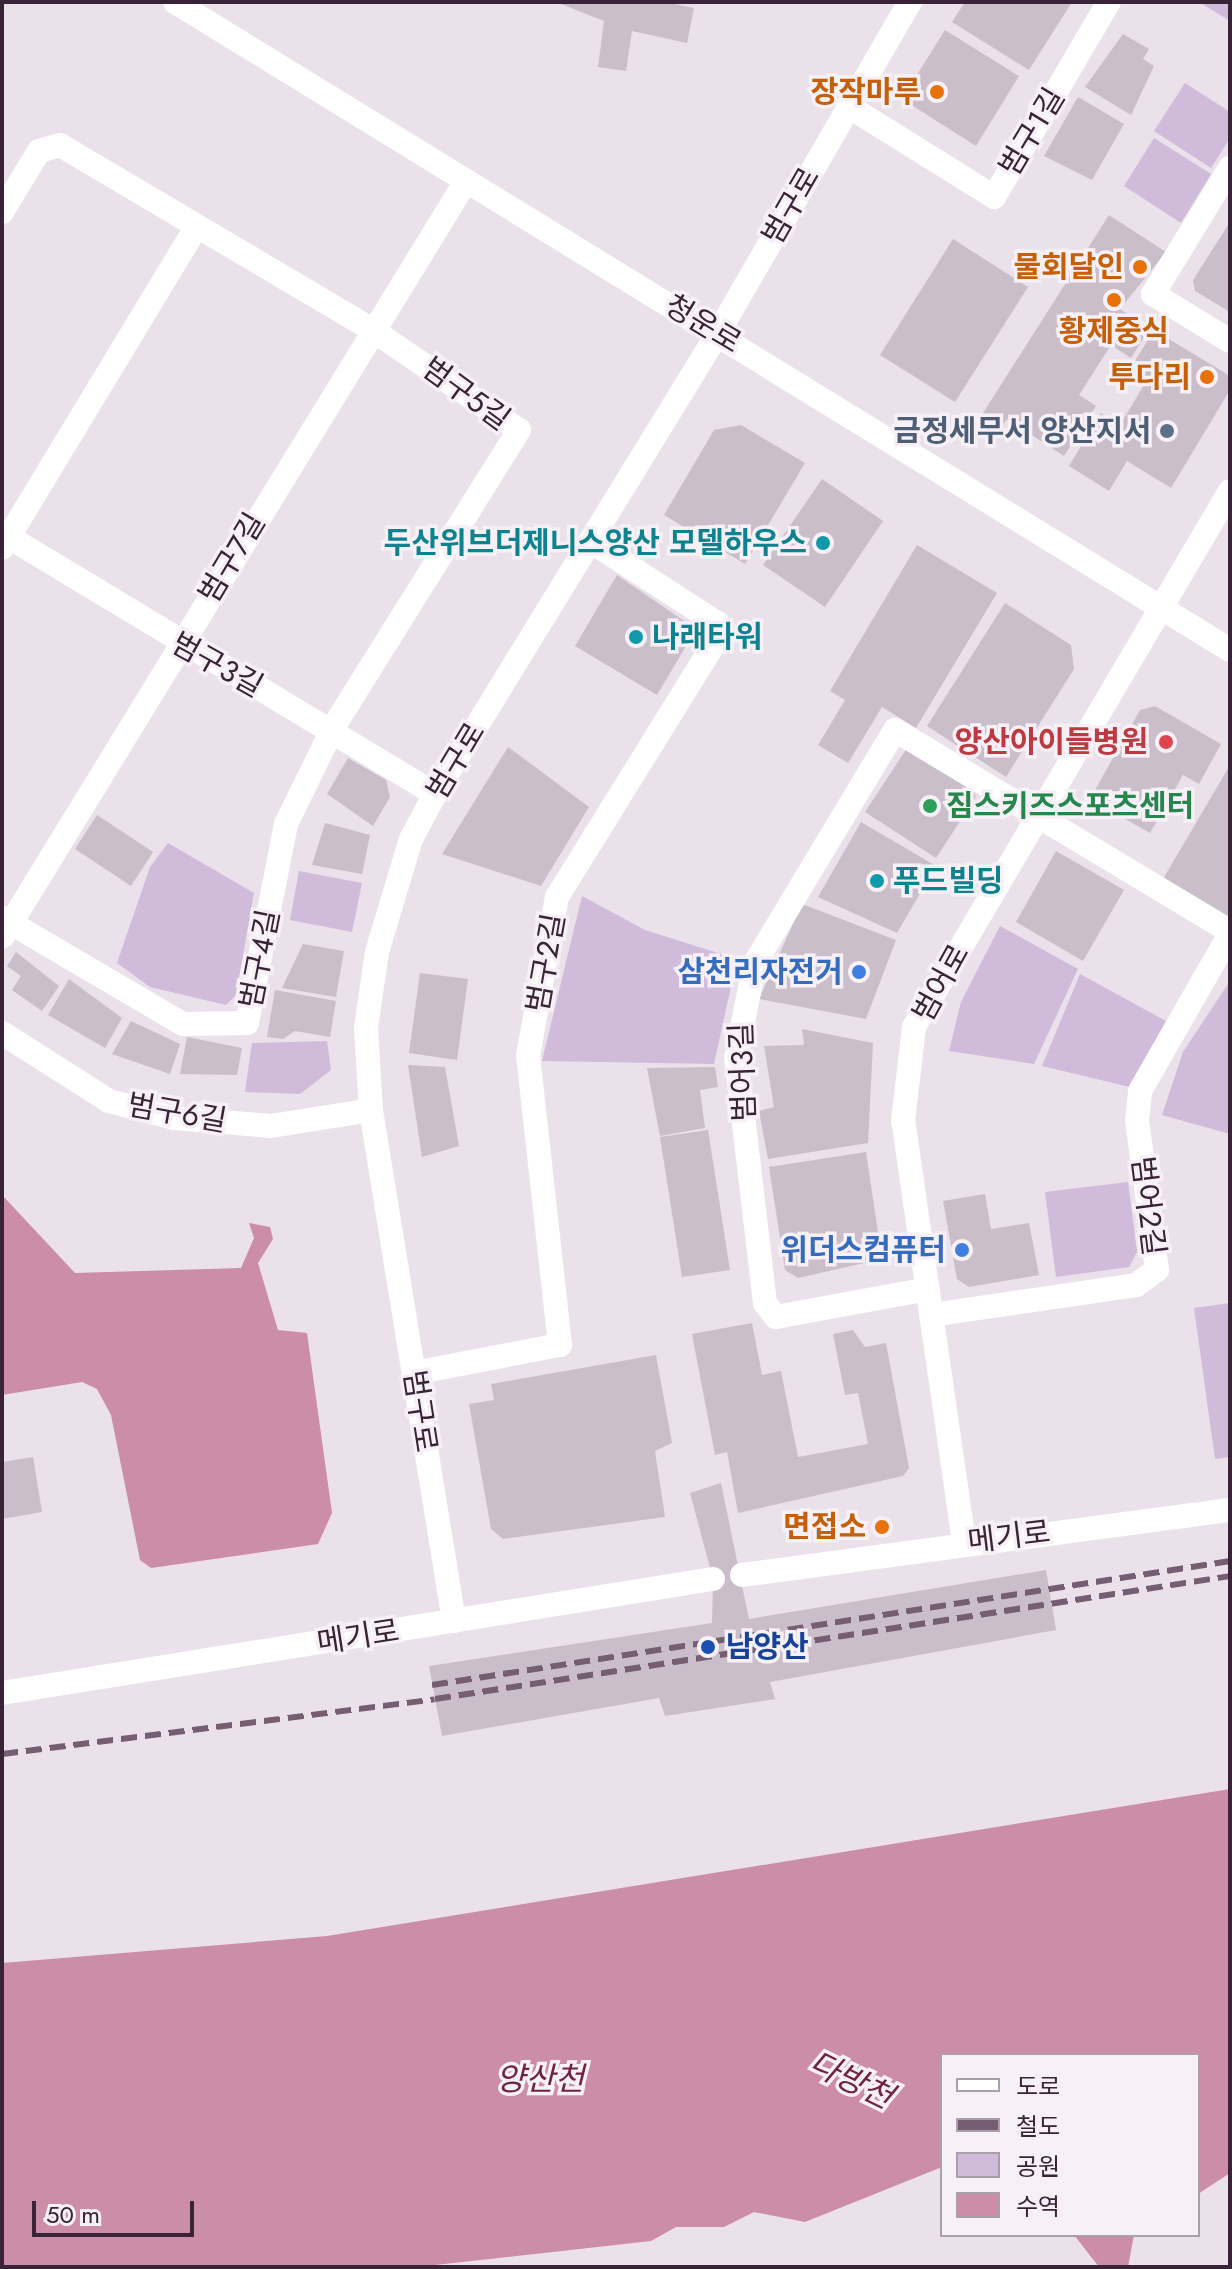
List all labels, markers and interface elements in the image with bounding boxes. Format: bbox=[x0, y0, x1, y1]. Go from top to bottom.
place label: 장작마루 bbox=[811, 74, 921, 110]
street label: 범구1길 bbox=[992, 81, 1072, 183]
marker: 장작마루 bbox=[928, 83, 946, 101]
street label: 범구로 bbox=[755, 161, 827, 251]
place label: 물회달인 bbox=[1014, 249, 1124, 285]
marker: 물회달인 bbox=[1131, 258, 1149, 276]
street label: 청운로 bbox=[658, 287, 748, 361]
marker: 황제중식 bbox=[1105, 291, 1123, 309]
place label: 황제중식 bbox=[1059, 313, 1169, 349]
street label: 범구5길 bbox=[415, 350, 517, 438]
place label: 투다리 bbox=[1108, 359, 1191, 395]
marker: 투다리 bbox=[1198, 368, 1216, 386]
place label: 금정세무서 양산지서 bbox=[894, 413, 1151, 449]
marker: 금정세무서 양산지서 bbox=[1158, 422, 1176, 440]
street label: 범구7길 bbox=[191, 506, 273, 610]
place label: 두산위브더제니스양산 모델하우스 bbox=[384, 525, 807, 561]
marker: 두산위브더제니스양산 모델하우스 bbox=[814, 534, 832, 552]
place label: 나래타워 bbox=[652, 619, 762, 655]
street label: 범구3길 bbox=[165, 625, 269, 705]
marker: 나래타워 bbox=[627, 628, 645, 646]
street label: 범구로 bbox=[419, 716, 493, 806]
place label: 양산아이들병원 bbox=[955, 724, 1148, 760]
marker: 양산아이들병원 bbox=[1155, 731, 1177, 753]
place label: 짐스키즈스포츠센터 bbox=[946, 788, 1194, 824]
marker: 짐스키즈스포츠센터 bbox=[921, 797, 939, 815]
place label: 푸드빌딩 bbox=[893, 863, 1003, 899]
marker: 푸드빌딩 bbox=[868, 872, 886, 890]
street label: 범구4길 bbox=[233, 906, 287, 1012]
street label: 범구2길 bbox=[520, 911, 572, 1015]
street label: 범어로 bbox=[905, 938, 977, 1028]
place label: 삼천리자전거 bbox=[677, 954, 843, 990]
marker: 삼천리자전거 bbox=[850, 963, 868, 981]
street label: 범어3길 bbox=[723, 1022, 763, 1122]
street label: 범구6길 bbox=[125, 1087, 229, 1139]
street label: 범어2길 bbox=[1124, 1154, 1172, 1258]
place label: 위더스컴퓨터 bbox=[780, 1232, 946, 1268]
marker: 위더스컴퓨터 bbox=[953, 1241, 971, 1259]
street label: 범구로 bbox=[396, 1367, 444, 1455]
place label: 면접소 bbox=[783, 1509, 866, 1545]
street label: 메기로 bbox=[966, 1514, 1052, 1560]
marker: 면접소 bbox=[873, 1518, 891, 1536]
street label: 메기로 bbox=[314, 1613, 402, 1661]
place label: 남양산 bbox=[726, 1629, 809, 1665]
marker: 남양산 bbox=[697, 1636, 719, 1658]
water label: 다방천 bbox=[803, 2043, 899, 2117]
legend bbox=[940, 2053, 1200, 2237]
water label: 양산천 bbox=[496, 2060, 584, 2098]
text: 도로 bbox=[1016, 2069, 1060, 2104]
text: 철도 bbox=[1016, 2109, 1060, 2144]
text: 공원 bbox=[1016, 2149, 1060, 2184]
scale bar bbox=[36, 2185, 198, 2235]
text: 수역 bbox=[1016, 2189, 1060, 2224]
text: 50 m bbox=[46, 2197, 100, 2232]

